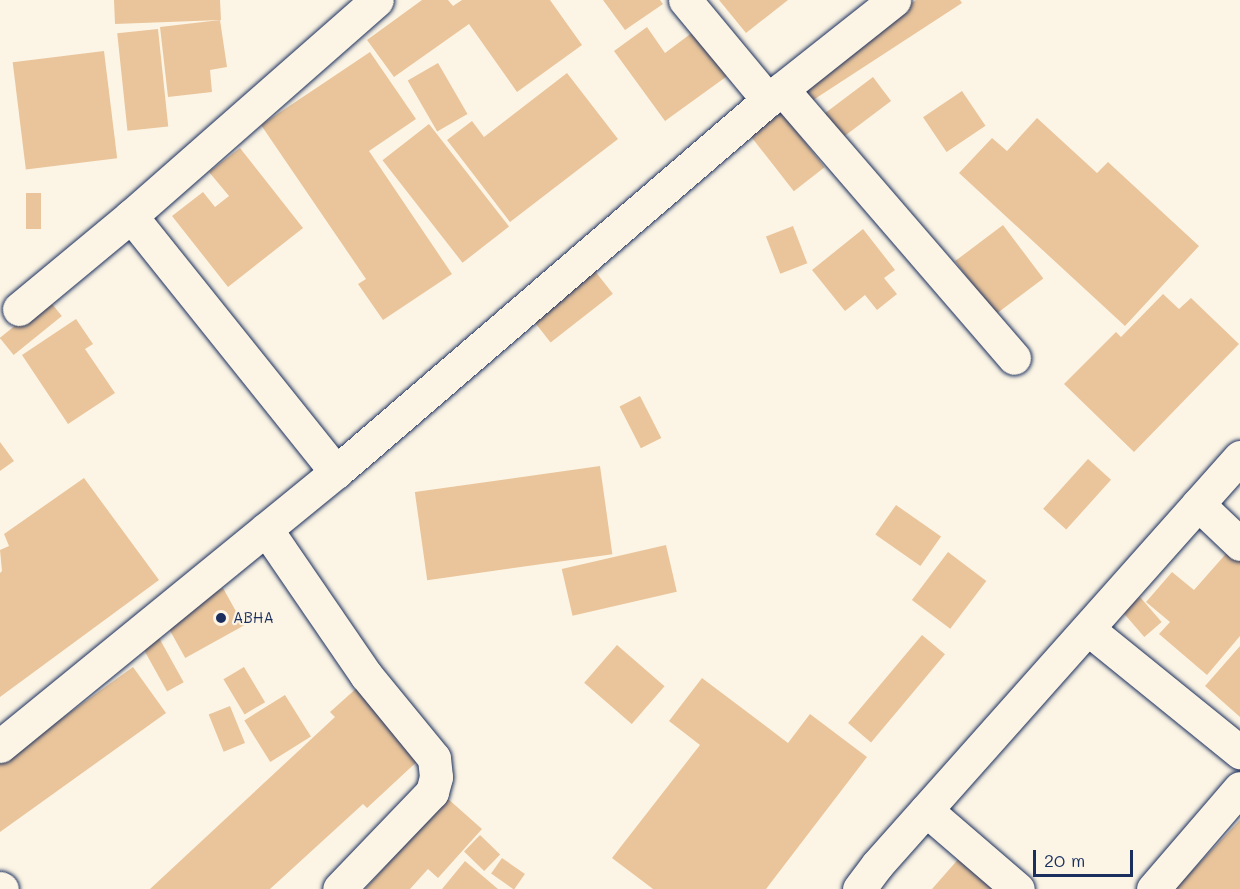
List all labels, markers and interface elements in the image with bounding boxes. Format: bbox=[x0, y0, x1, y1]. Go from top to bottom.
place label: ABHA bbox=[233, 609, 274, 627]
marker: ABHA bbox=[214, 611, 228, 625]
scale bar bbox=[1036, 838, 1136, 876]
text: 20 m bbox=[1044, 848, 1085, 872]

